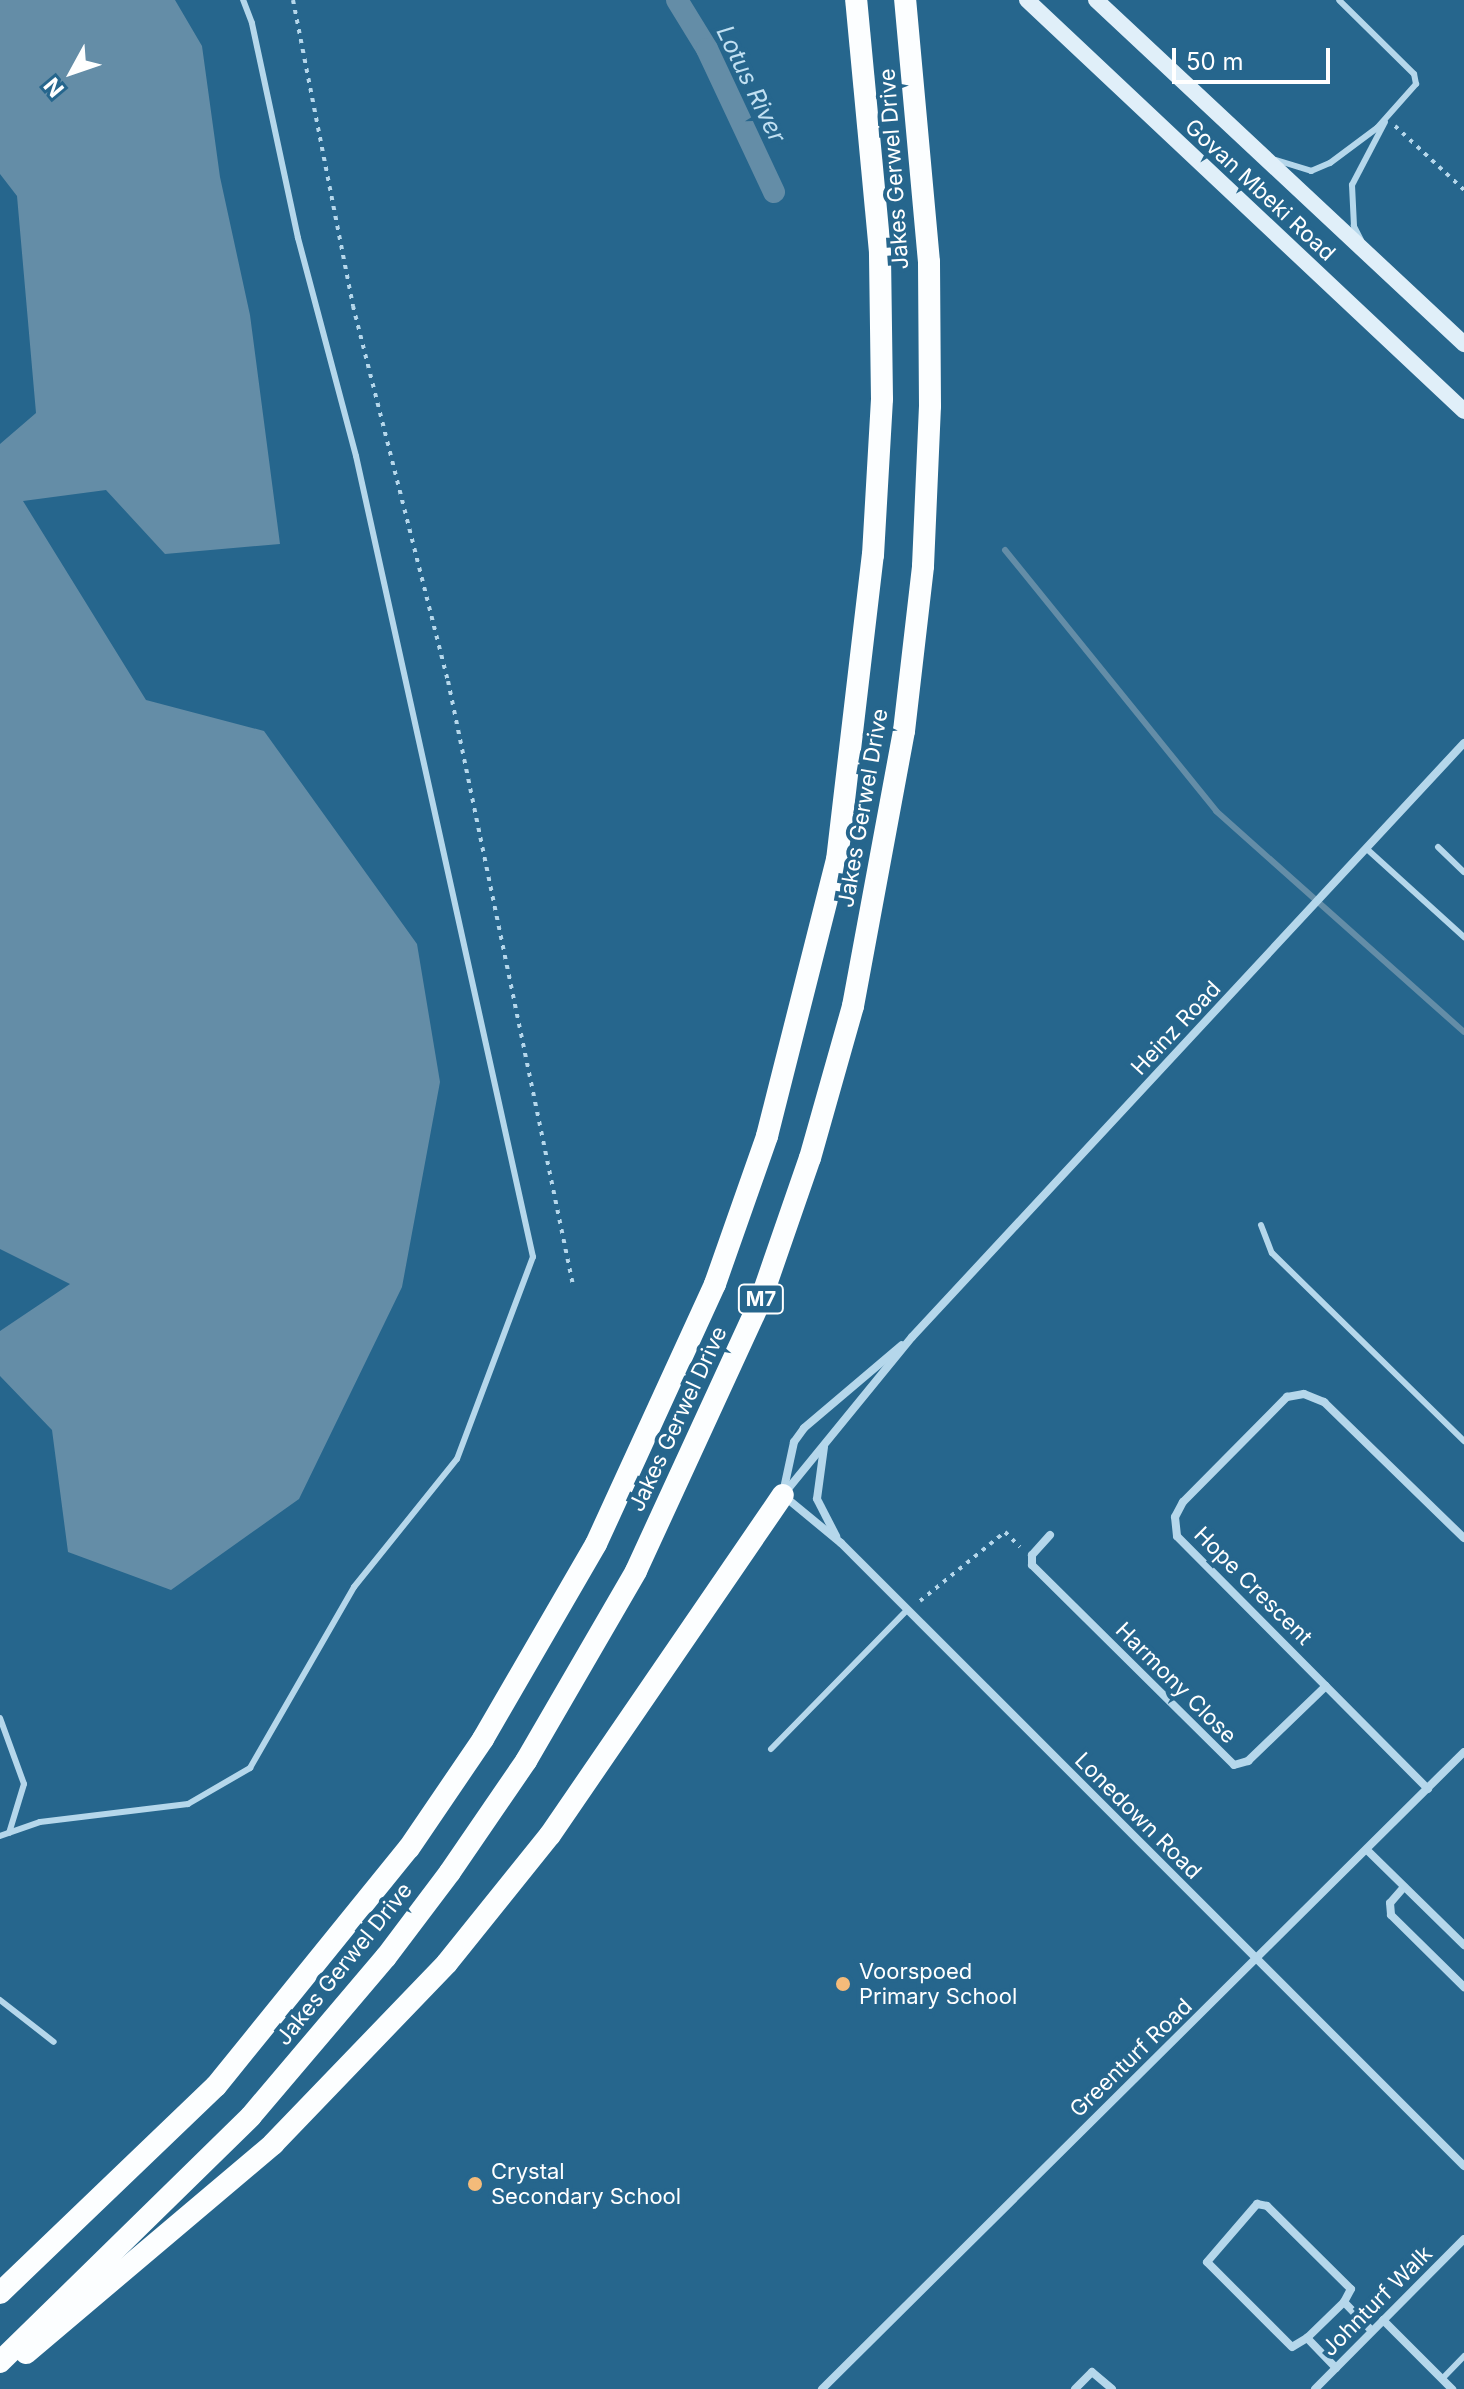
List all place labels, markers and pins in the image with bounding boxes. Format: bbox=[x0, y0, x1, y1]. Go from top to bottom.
place label: Voorspoed Primary School bbox=[859, 1958, 1017, 2010]
marker: Voorspoed Primary School bbox=[834, 1975, 852, 1993]
place label: Crystal Secondary School bbox=[491, 2158, 681, 2210]
marker: Crystal Secondary School bbox=[466, 2175, 484, 2193]

